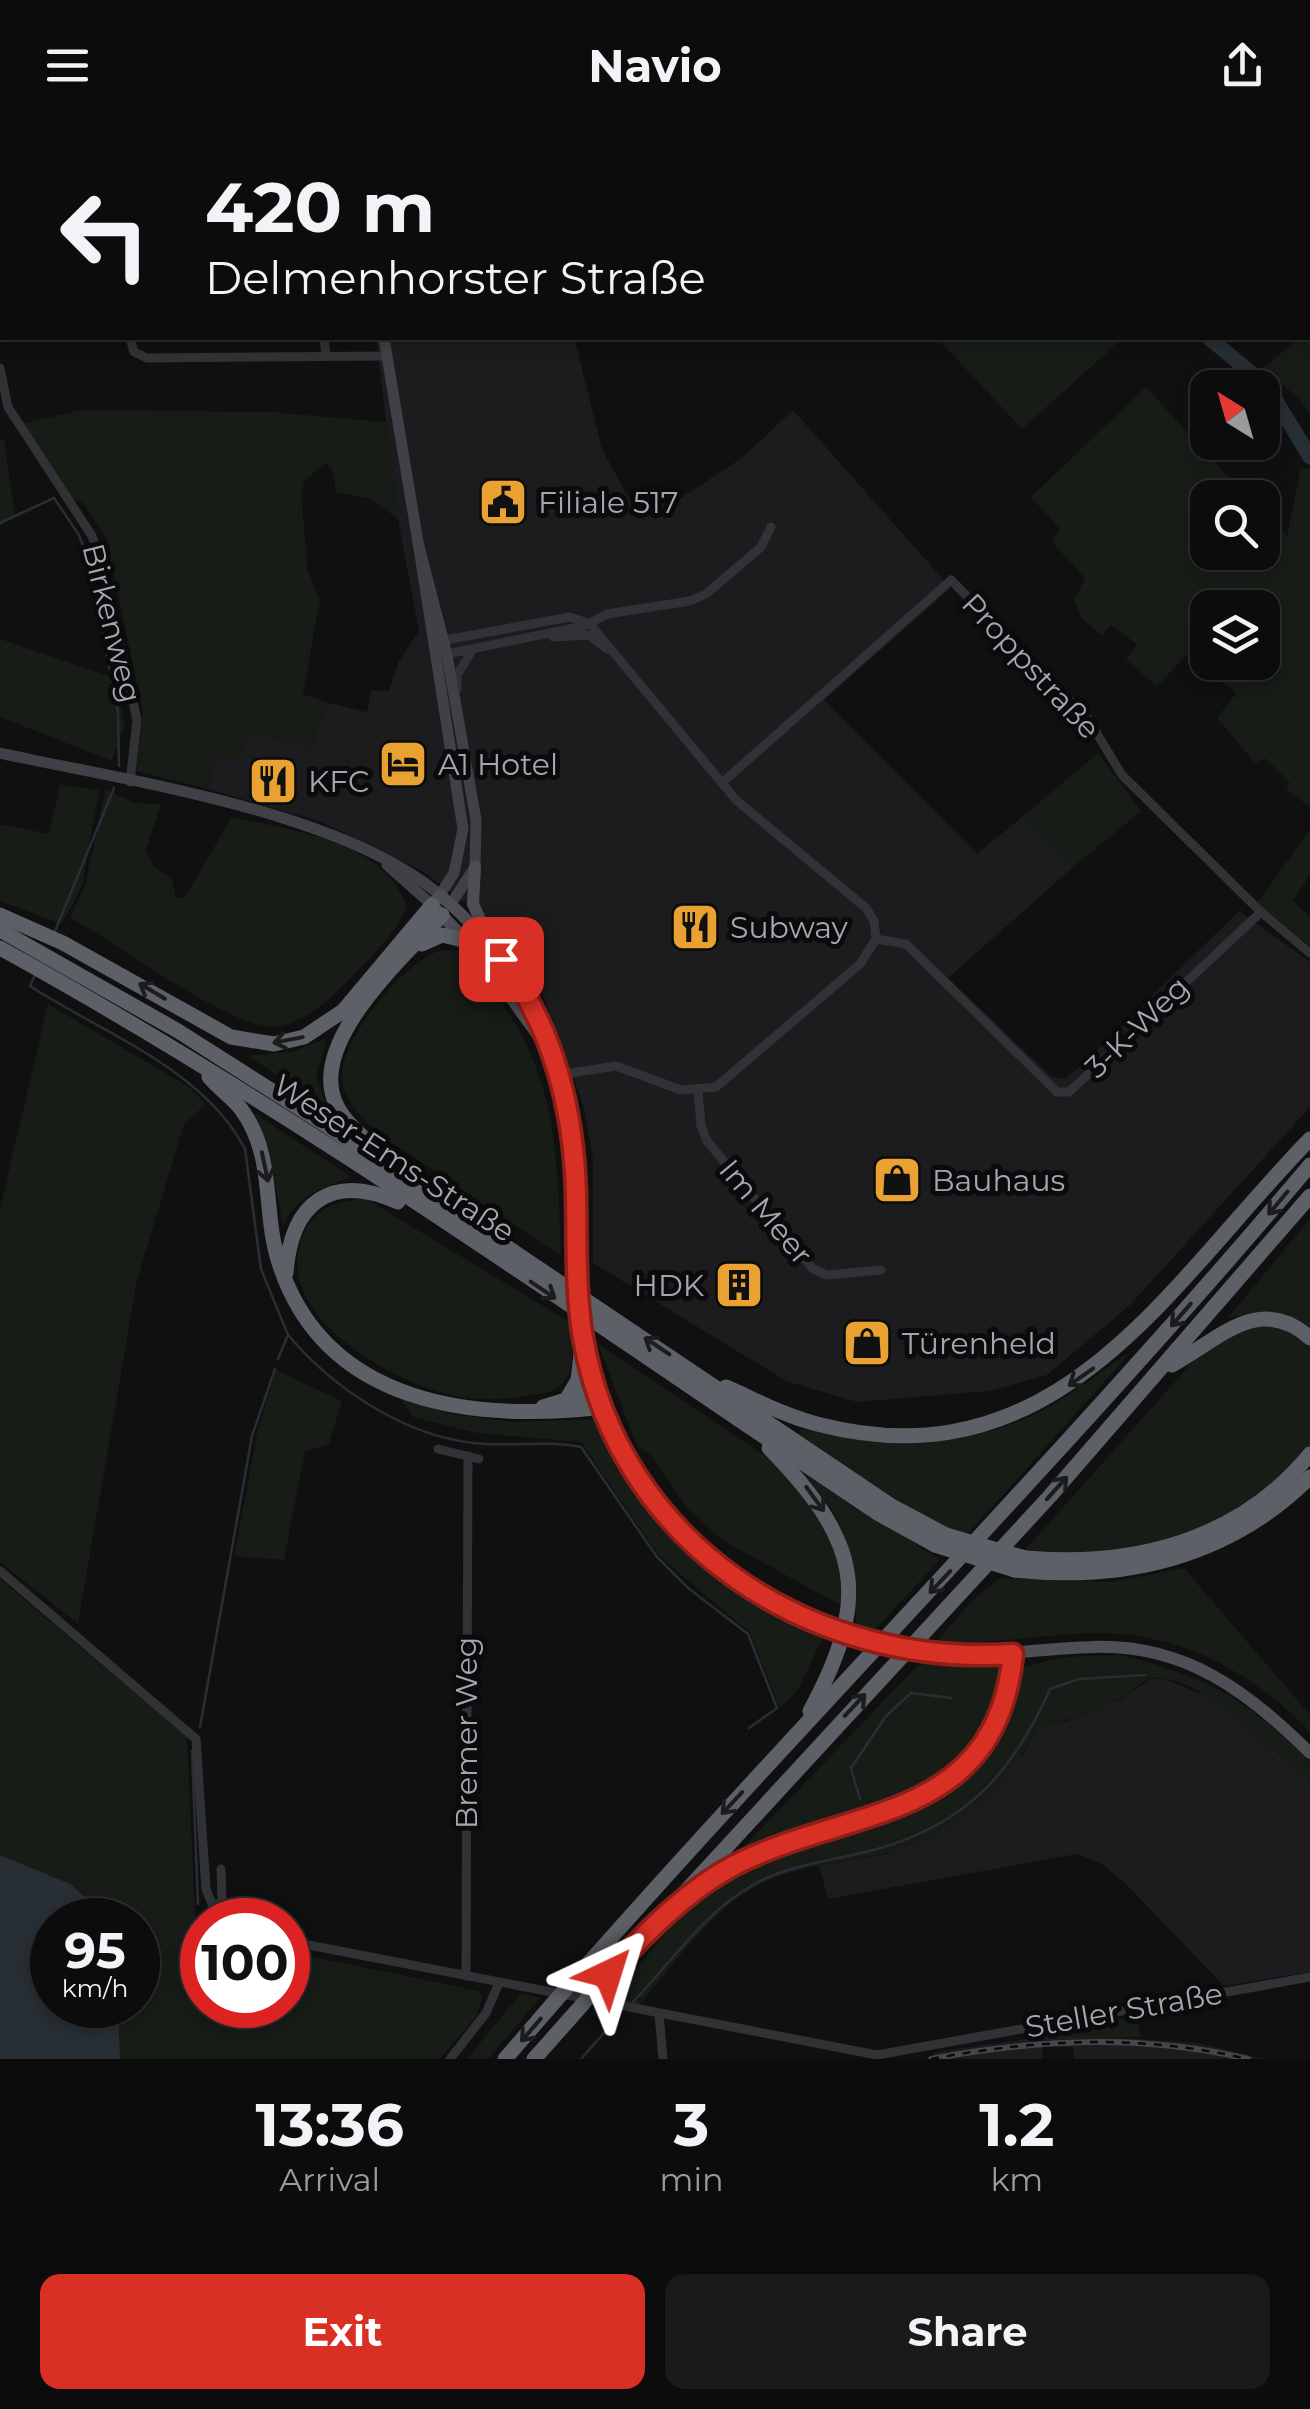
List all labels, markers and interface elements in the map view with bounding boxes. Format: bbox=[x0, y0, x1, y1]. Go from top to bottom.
icon: menu bbox=[40, 38, 95, 93]
text: Navio bbox=[588, 38, 722, 93]
icon: share bbox=[1215, 38, 1270, 93]
text: 420 m bbox=[205, 164, 435, 250]
icon: left bbox=[40, 170, 170, 300]
text: Delmenhorster Straße bbox=[205, 250, 706, 305]
north arrow bbox=[1190, 370, 1280, 460]
map controls bbox=[1190, 370, 1280, 680]
public building icon: Filiale 517 bbox=[477, 476, 529, 528]
button: search bbox=[1190, 480, 1280, 570]
place label: Filiale 517 bbox=[538, 484, 678, 521]
street label: Birkenweg bbox=[74, 540, 150, 706]
street label: Proppstraße bbox=[954, 586, 1108, 746]
button: layers bbox=[1190, 590, 1280, 680]
hotel icon: A1 Hotel bbox=[377, 738, 429, 790]
place label: A1 Hotel bbox=[438, 746, 558, 783]
restaurant icon: KFC bbox=[247, 755, 299, 807]
place label: KFC bbox=[308, 763, 369, 800]
restaurant icon: Subway bbox=[669, 901, 721, 953]
place label: Subway bbox=[730, 909, 848, 946]
pin bbox=[459, 917, 544, 1002]
icon: arrive bbox=[474, 932, 529, 987]
street label: 3-K-Weg bbox=[1077, 969, 1197, 1085]
one-way arrow bbox=[138, 981, 167, 1001]
one-way arrow bbox=[272, 1031, 305, 1050]
street label: Weser-Ems-Straße bbox=[266, 1066, 522, 1250]
one-way arrow bbox=[256, 1150, 275, 1182]
street label: Im Meer bbox=[711, 1152, 821, 1272]
shop icon: Bauhaus bbox=[871, 1154, 923, 1206]
place label: Bauhaus bbox=[932, 1162, 1065, 1199]
one-way arrow bbox=[1266, 1190, 1289, 1215]
building icon: HDK bbox=[713, 1259, 765, 1311]
place label: HDK bbox=[634, 1267, 705, 1304]
one-way arrow bbox=[529, 1279, 557, 1300]
one-way arrow bbox=[1170, 1302, 1193, 1327]
shop icon: Türenheld bbox=[841, 1317, 893, 1369]
place label: Türenheld bbox=[902, 1325, 1056, 1362]
one-way arrow bbox=[644, 1336, 672, 1357]
one-way arrow bbox=[1068, 1366, 1095, 1387]
one-way arrow bbox=[1045, 1476, 1068, 1501]
one-way arrow bbox=[804, 1484, 825, 1512]
one-way arrow bbox=[928, 1569, 952, 1593]
street label: Bremer Weg bbox=[448, 1637, 485, 1829]
one-way arrow bbox=[843, 1693, 866, 1718]
one-way arrow bbox=[721, 1790, 744, 1815]
speed limit sign: 100 bbox=[180, 1898, 310, 2028]
text: 95 bbox=[64, 1920, 126, 1981]
position arrow bbox=[556, 1922, 660, 2026]
text: km/h bbox=[62, 1973, 128, 2003]
street label: Steller Straße bbox=[1022, 1974, 1226, 2046]
one-way arrow bbox=[519, 2017, 542, 2042]
text: 13:36 bbox=[256, 2088, 404, 2161]
text: 3 bbox=[674, 2088, 709, 2161]
text: 1.2 bbox=[979, 2088, 1054, 2161]
text: Arrival bbox=[279, 2160, 380, 2199]
text: min bbox=[660, 2160, 724, 2199]
text: km bbox=[990, 2160, 1043, 2199]
button: Exit bbox=[40, 2274, 645, 2389]
button: Share bbox=[665, 2274, 1270, 2389]

